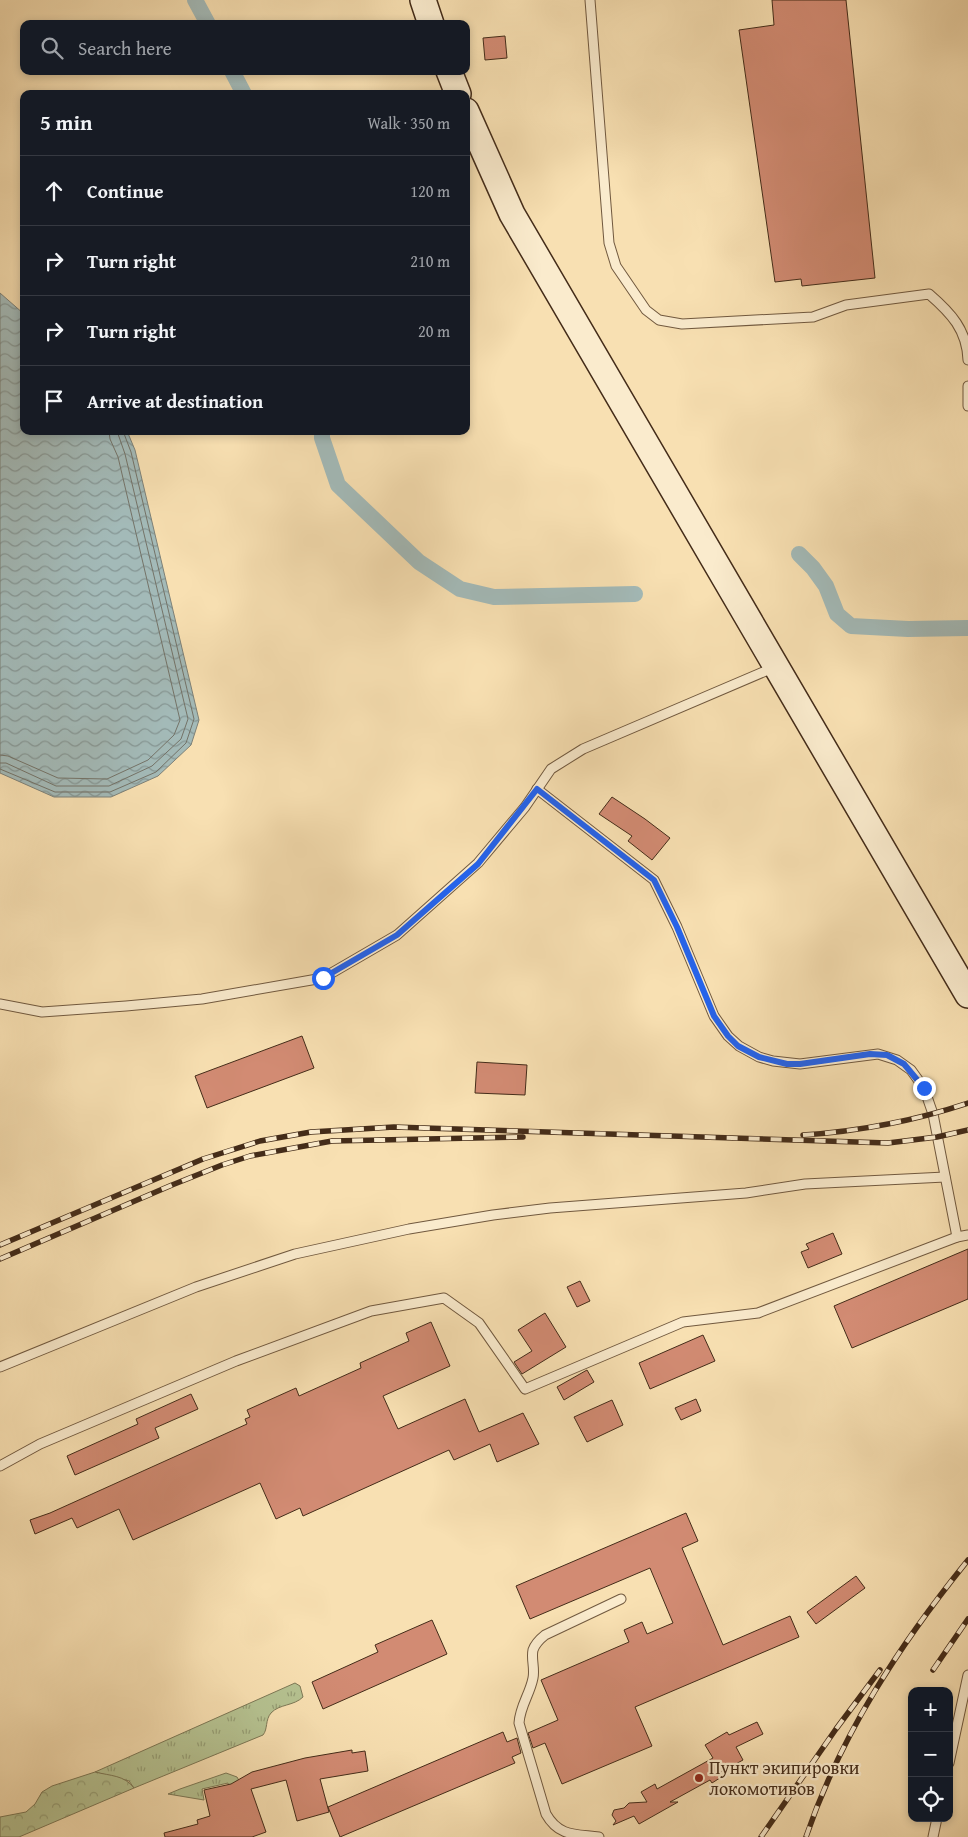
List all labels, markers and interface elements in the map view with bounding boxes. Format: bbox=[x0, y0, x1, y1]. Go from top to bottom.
search box bbox=[20, 20, 470, 75]
icon: search bbox=[38, 34, 66, 62]
text: Search here bbox=[78, 34, 172, 62]
text: 5 min bbox=[40, 107, 92, 138]
text: Walk · 350 m bbox=[367, 111, 450, 135]
icon: ahead bbox=[40, 177, 68, 205]
text: Continue bbox=[87, 177, 164, 205]
text: 120 m bbox=[410, 179, 450, 203]
icon: right bbox=[40, 247, 68, 275]
text: Turn right bbox=[87, 247, 176, 275]
text: 210 m bbox=[410, 249, 450, 273]
icon: right bbox=[40, 317, 68, 345]
text: Turn right bbox=[87, 317, 176, 345]
text: 20 m bbox=[418, 319, 450, 343]
icon: arrive bbox=[40, 387, 68, 415]
text: Arrive at destination bbox=[87, 387, 263, 415]
route start bbox=[312, 967, 335, 990]
route end bbox=[913, 1077, 936, 1100]
map controls bbox=[908, 1687, 953, 1822]
button: + bbox=[908, 1687, 953, 1732]
button: − bbox=[908, 1732, 953, 1777]
place label: Пункт экипировки локомотивов bbox=[709, 1754, 860, 1802]
marker: Пункт экипировки локомотивов bbox=[693, 1772, 705, 1784]
button: locate bbox=[908, 1777, 953, 1822]

